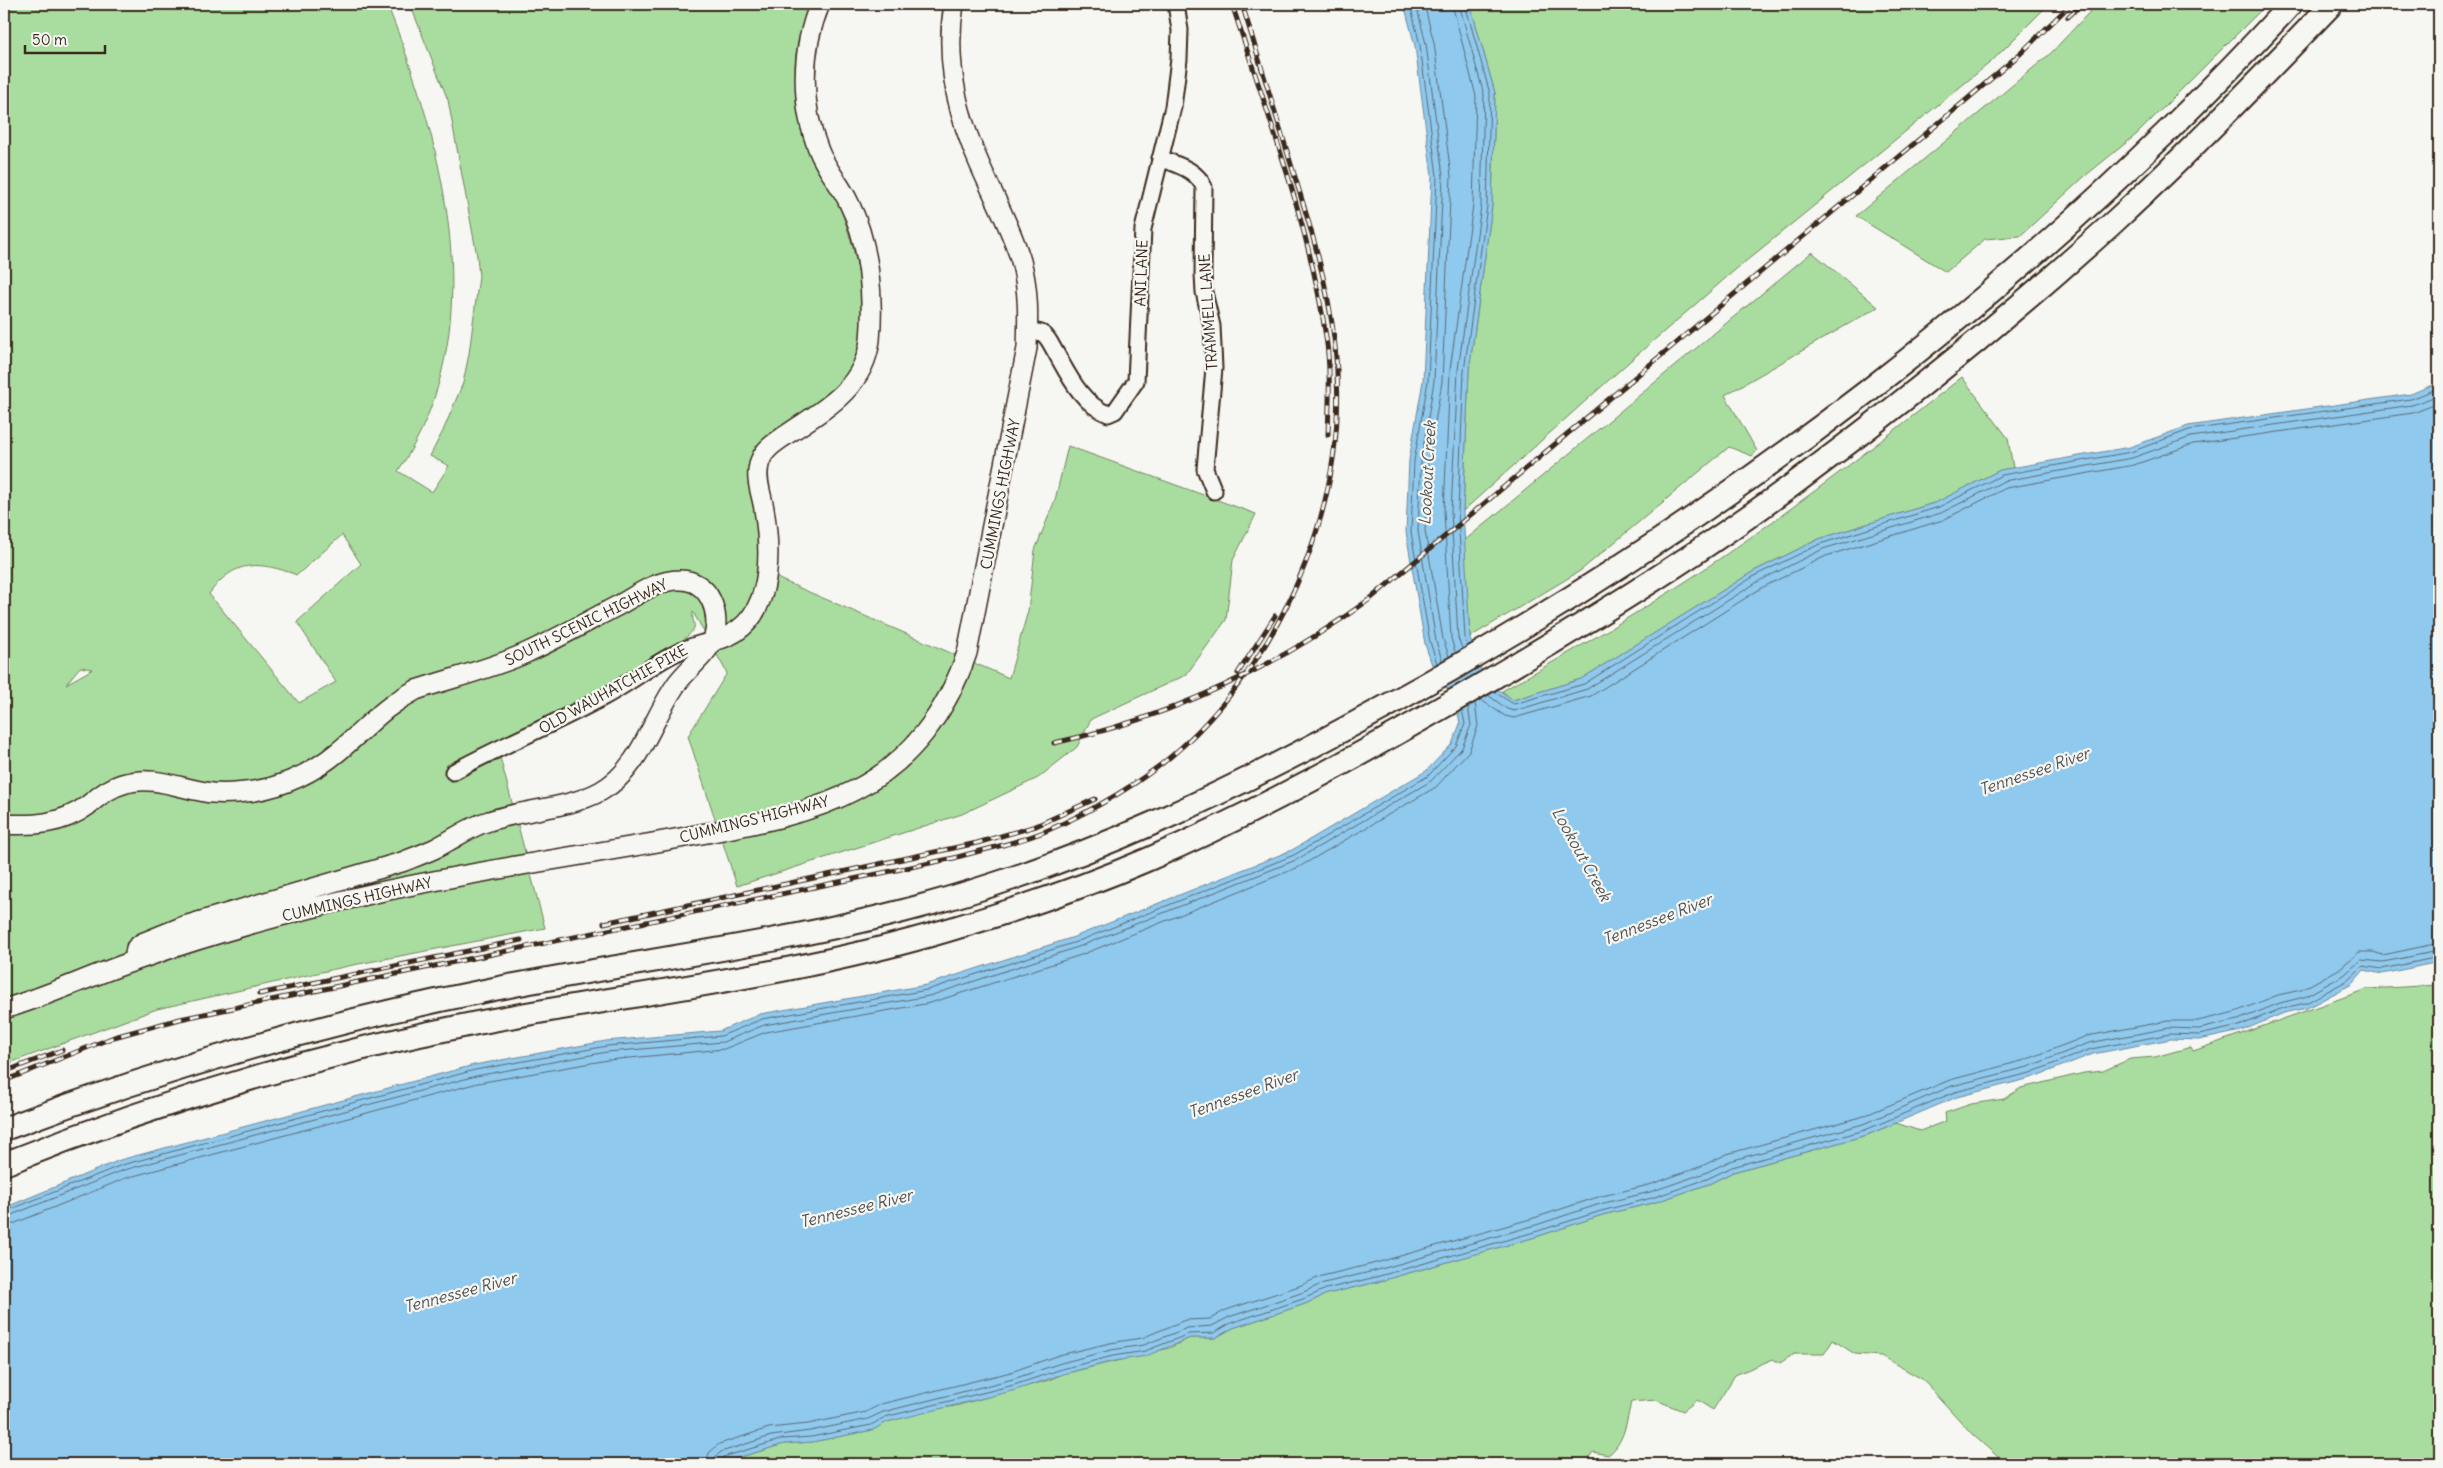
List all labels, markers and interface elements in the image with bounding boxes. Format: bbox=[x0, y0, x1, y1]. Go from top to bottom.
scale bar bbox=[25, 22, 105, 54]
text: 50 m bbox=[32, 30, 67, 49]
street label: ANI LANE bbox=[1130, 239, 1152, 307]
street label: TRAMMELL LANE bbox=[1194, 253, 1222, 371]
street label: CUMMINGS HIGHWAY bbox=[976, 416, 1024, 571]
water label: Lookout Creek bbox=[1414, 419, 1440, 525]
street label: SOUTH SCENIC HIGHWAY bbox=[502, 574, 671, 670]
street label: OLD WAUHATCHIE PIKE bbox=[535, 640, 691, 738]
water label: Tennessee River bbox=[1976, 742, 2094, 799]
street label: CUMMINGS HIGHWAY bbox=[677, 791, 831, 847]
water label: Lookout Creek bbox=[1548, 804, 1617, 906]
street label: CUMMINGS HIGHWAY bbox=[280, 872, 435, 926]
water label: Tennessee River bbox=[1600, 888, 1717, 949]
water label: Tennessee River bbox=[1185, 1063, 1303, 1122]
water label: Tennessee River bbox=[798, 1184, 917, 1232]
water label: Tennessee River bbox=[402, 1267, 521, 1317]

